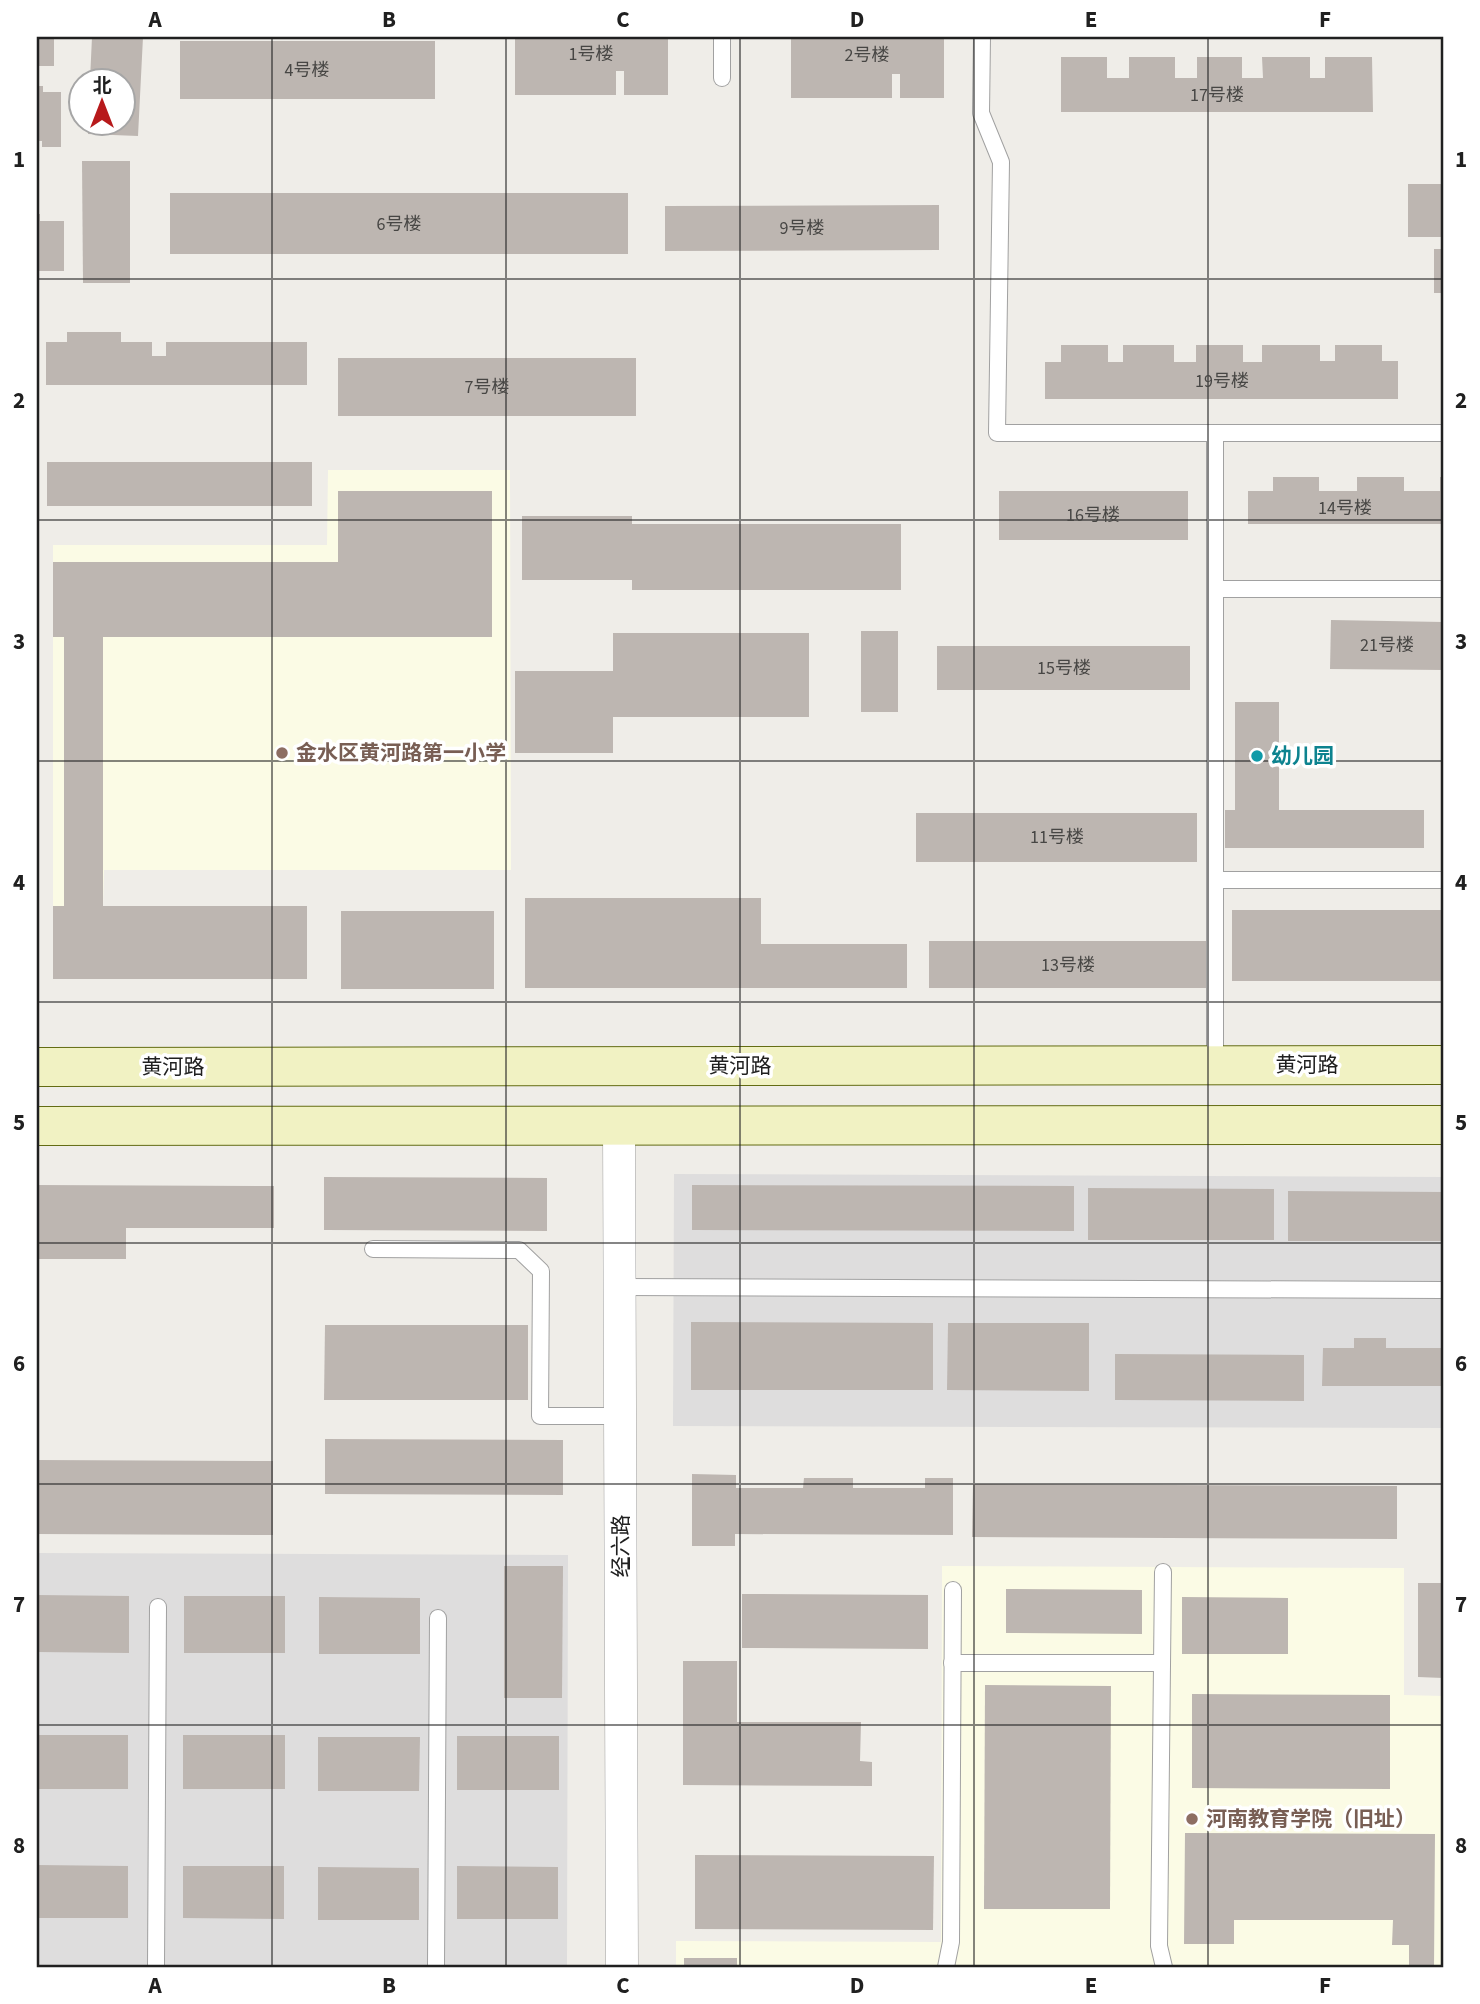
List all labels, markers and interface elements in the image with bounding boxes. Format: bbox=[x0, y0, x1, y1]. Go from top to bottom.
text: A bbox=[147, 3, 162, 36]
text: B bbox=[382, 3, 396, 36]
text: C bbox=[616, 3, 630, 36]
text: D bbox=[850, 3, 864, 36]
text: E bbox=[1085, 3, 1097, 36]
text: F bbox=[1319, 3, 1331, 36]
house number: 1号楼 bbox=[569, 42, 613, 67]
house number: 2号楼 bbox=[845, 43, 889, 68]
house number: 4号楼 bbox=[285, 58, 329, 83]
north arrow bbox=[66, 66, 136, 136]
text: 北 bbox=[92, 73, 112, 100]
house number: 17号楼 bbox=[1190, 83, 1244, 108]
text: 1 bbox=[13, 143, 25, 176]
text: 1 bbox=[1455, 143, 1467, 176]
house number: 6号楼 bbox=[377, 212, 421, 237]
house number: 9号楼 bbox=[780, 216, 824, 241]
house number: 19号楼 bbox=[1195, 369, 1249, 394]
house number: 7号楼 bbox=[465, 375, 509, 400]
text: 2 bbox=[13, 384, 25, 417]
text: 2 bbox=[1455, 384, 1467, 417]
house number: 14号楼 bbox=[1318, 496, 1372, 521]
house number: 16号楼 bbox=[1066, 503, 1120, 528]
text: 3 bbox=[13, 625, 25, 658]
text: 3 bbox=[1455, 625, 1467, 658]
house number: 21号楼 bbox=[1360, 633, 1414, 658]
house number: 15号楼 bbox=[1037, 656, 1091, 681]
place label: 金水区黄河路第一小学 bbox=[296, 738, 506, 768]
place label: 幼儿园 bbox=[1271, 741, 1334, 771]
marker: 金水区黄河路第一小学 bbox=[274, 745, 290, 761]
marker: 幼儿园 bbox=[1249, 748, 1265, 764]
house number: 11号楼 bbox=[1030, 825, 1084, 850]
text: 4 bbox=[13, 866, 25, 899]
text: 4 bbox=[1455, 866, 1467, 899]
house number: 13号楼 bbox=[1041, 953, 1095, 978]
street label: 黄河路 bbox=[1276, 1050, 1339, 1080]
street label: 黄河路 bbox=[709, 1051, 772, 1081]
street label: 黄河路 bbox=[142, 1052, 205, 1082]
text: 5 bbox=[13, 1106, 25, 1139]
text: 5 bbox=[1455, 1106, 1467, 1139]
text: 6 bbox=[13, 1347, 25, 1380]
text: 6 bbox=[1455, 1347, 1467, 1380]
street label: 经六路 bbox=[606, 1515, 636, 1578]
text: 7 bbox=[13, 1588, 25, 1621]
text: 7 bbox=[1455, 1588, 1467, 1621]
place label: 河南教育学院（旧址） bbox=[1206, 1804, 1416, 1834]
marker: 河南教育学院（旧址） bbox=[1184, 1811, 1200, 1827]
text: 8 bbox=[13, 1829, 25, 1862]
text: 8 bbox=[1455, 1829, 1467, 1862]
text: A bbox=[147, 1969, 162, 2002]
text: B bbox=[382, 1969, 396, 2002]
text: C bbox=[616, 1969, 630, 2002]
text: D bbox=[850, 1969, 864, 2002]
text: E bbox=[1085, 1969, 1097, 2002]
text: F bbox=[1319, 1969, 1331, 2002]

